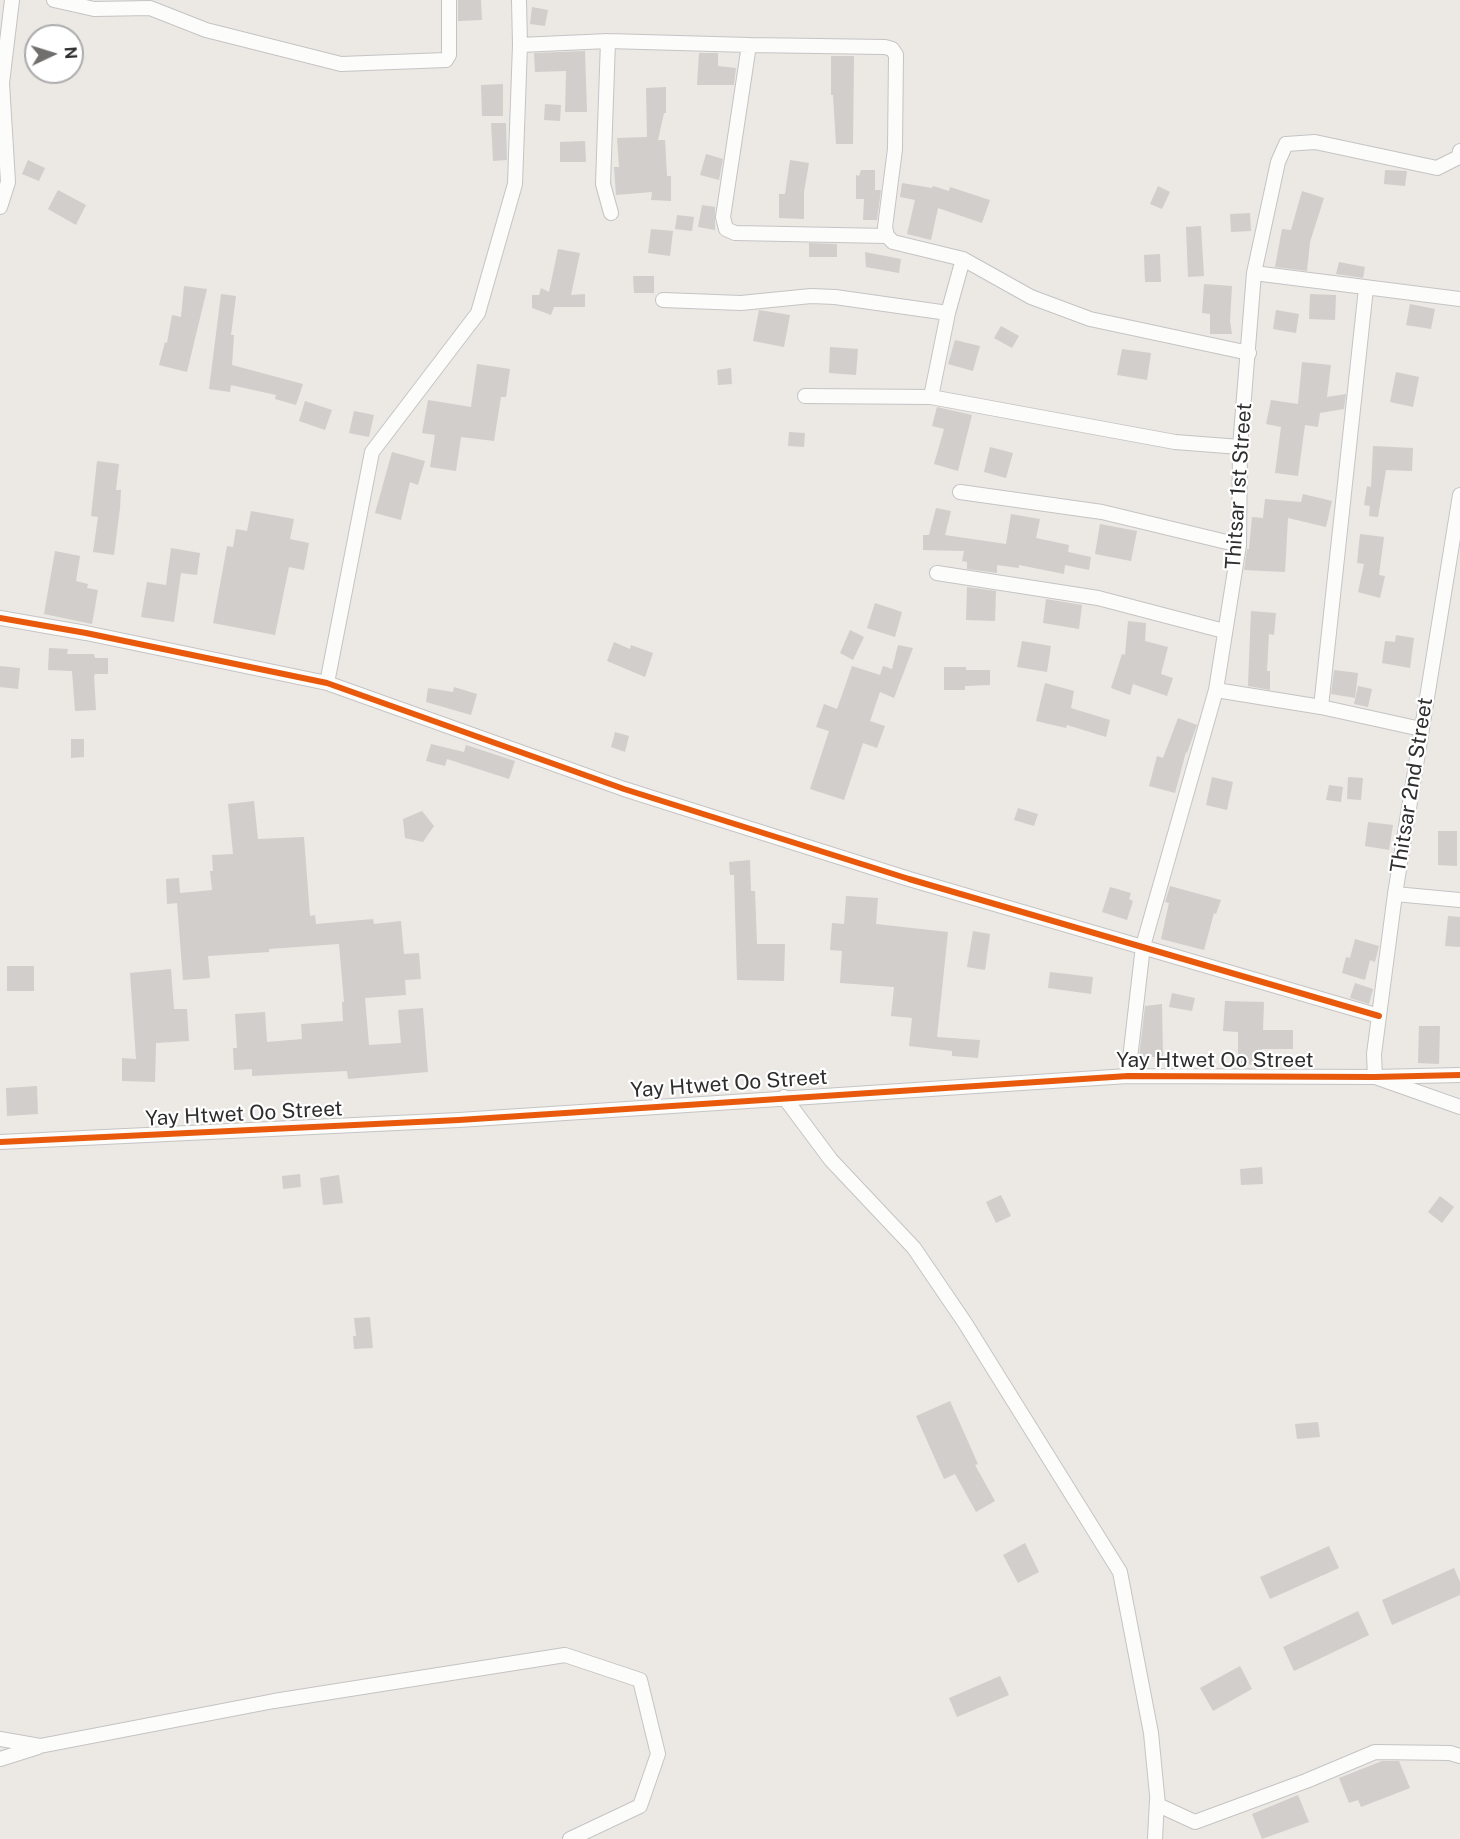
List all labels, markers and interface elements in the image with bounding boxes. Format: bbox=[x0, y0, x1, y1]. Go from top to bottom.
north arrow bbox=[24, 24, 84, 84]
text: N bbox=[61, 46, 80, 60]
street label: Thitsar 1st Street bbox=[1221, 402, 1257, 570]
street label: Thitsar 2nd Street bbox=[1386, 696, 1438, 874]
street label: Yay Htwet Oo Street bbox=[1116, 1048, 1314, 1074]
street label: Yay Htwet Oo Street bbox=[630, 1065, 828, 1103]
street label: Yay Htwet Oo Street bbox=[145, 1096, 343, 1132]

